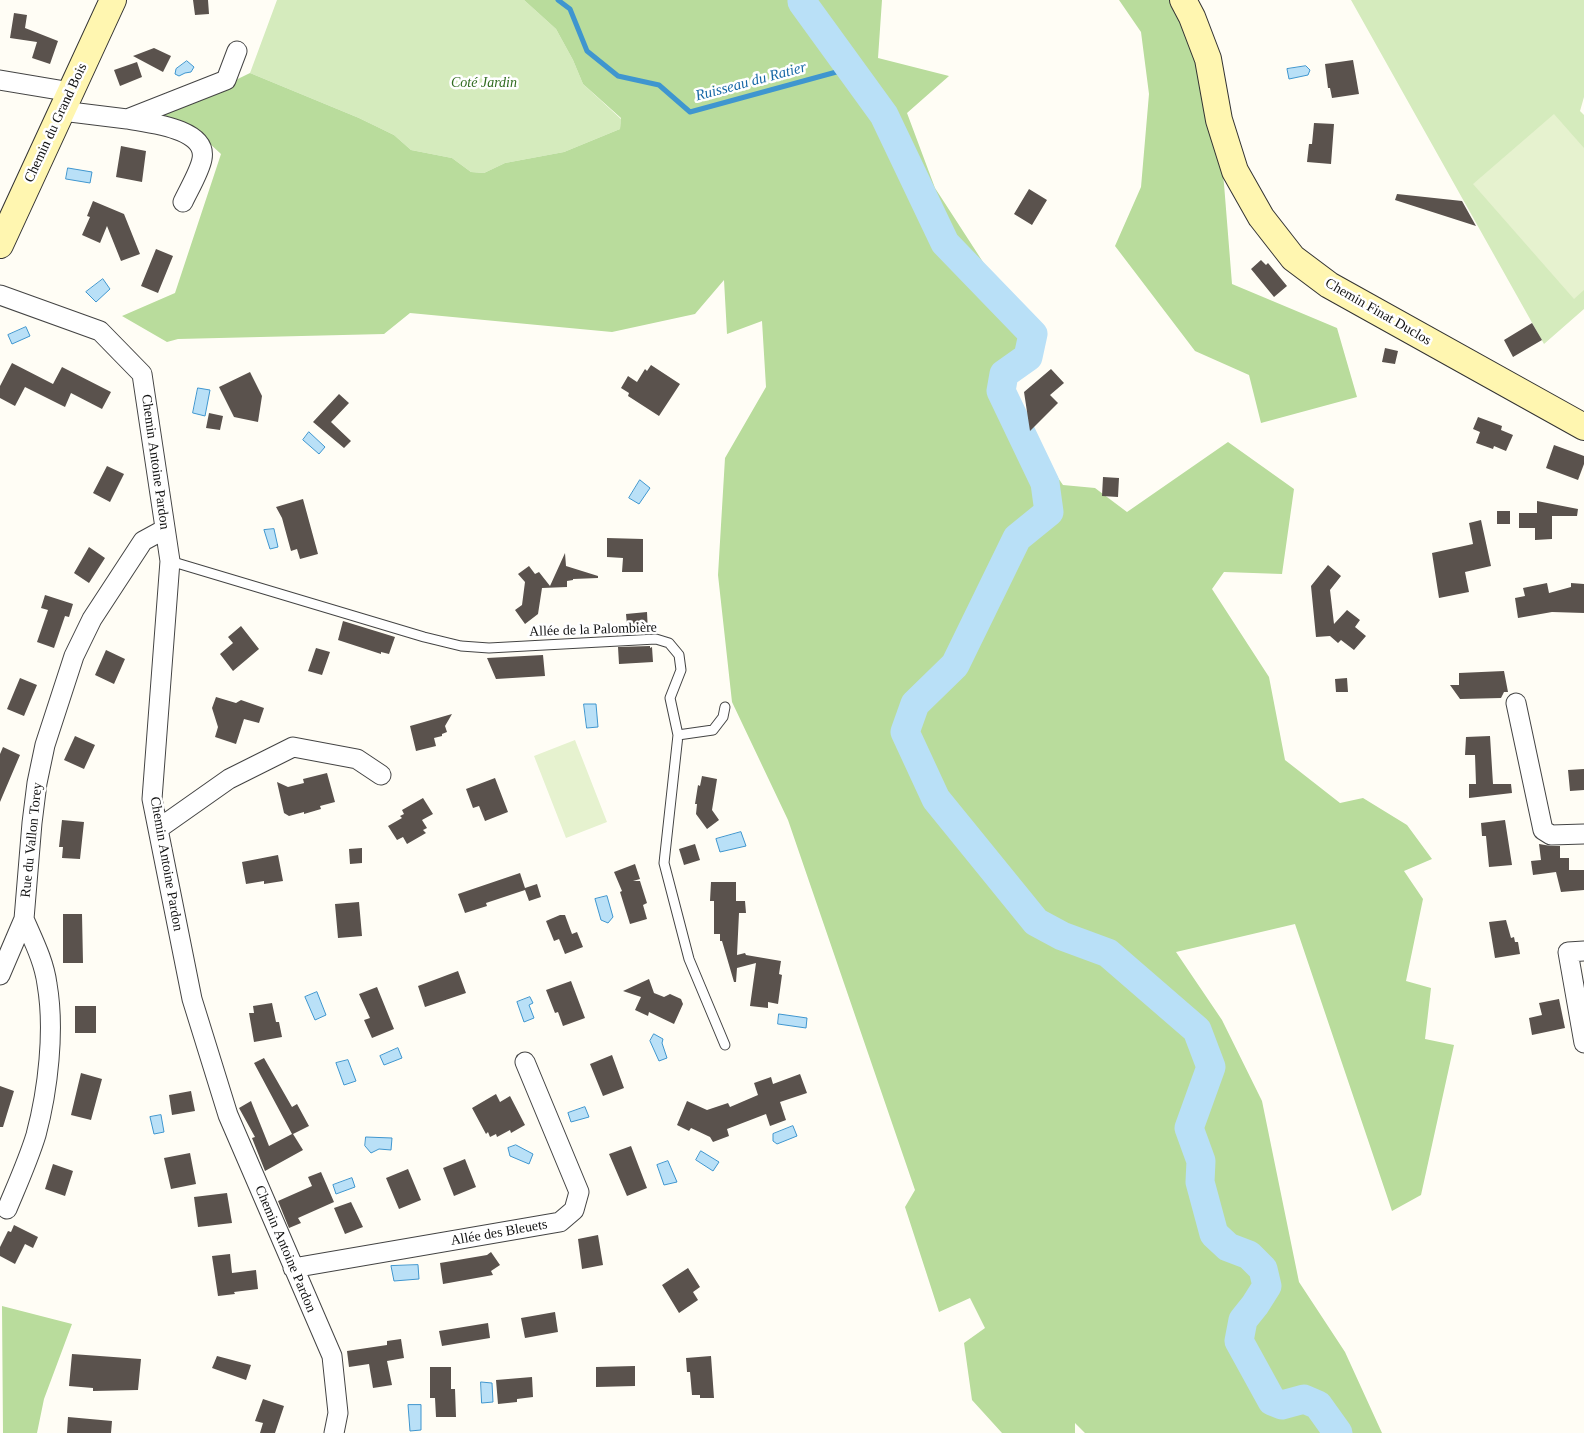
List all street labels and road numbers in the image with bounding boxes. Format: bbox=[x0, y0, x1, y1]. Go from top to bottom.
street label: Chemin du Grand Bois bbox=[21, 61, 91, 185]
street label: Chemin Finat Duclos bbox=[1322, 275, 1434, 349]
street label: Chemin Antoine Pardon bbox=[137, 393, 173, 531]
street label: Allée de la Palombière bbox=[529, 619, 657, 641]
street label: Rue du Vallon Torey bbox=[18, 781, 46, 899]
street label: Chemin Antoine Pardon bbox=[146, 796, 186, 932]
street label: Chemin Antoine Pardon bbox=[251, 1183, 319, 1315]
street label: Allée des Bleuets bbox=[449, 1216, 549, 1250]

